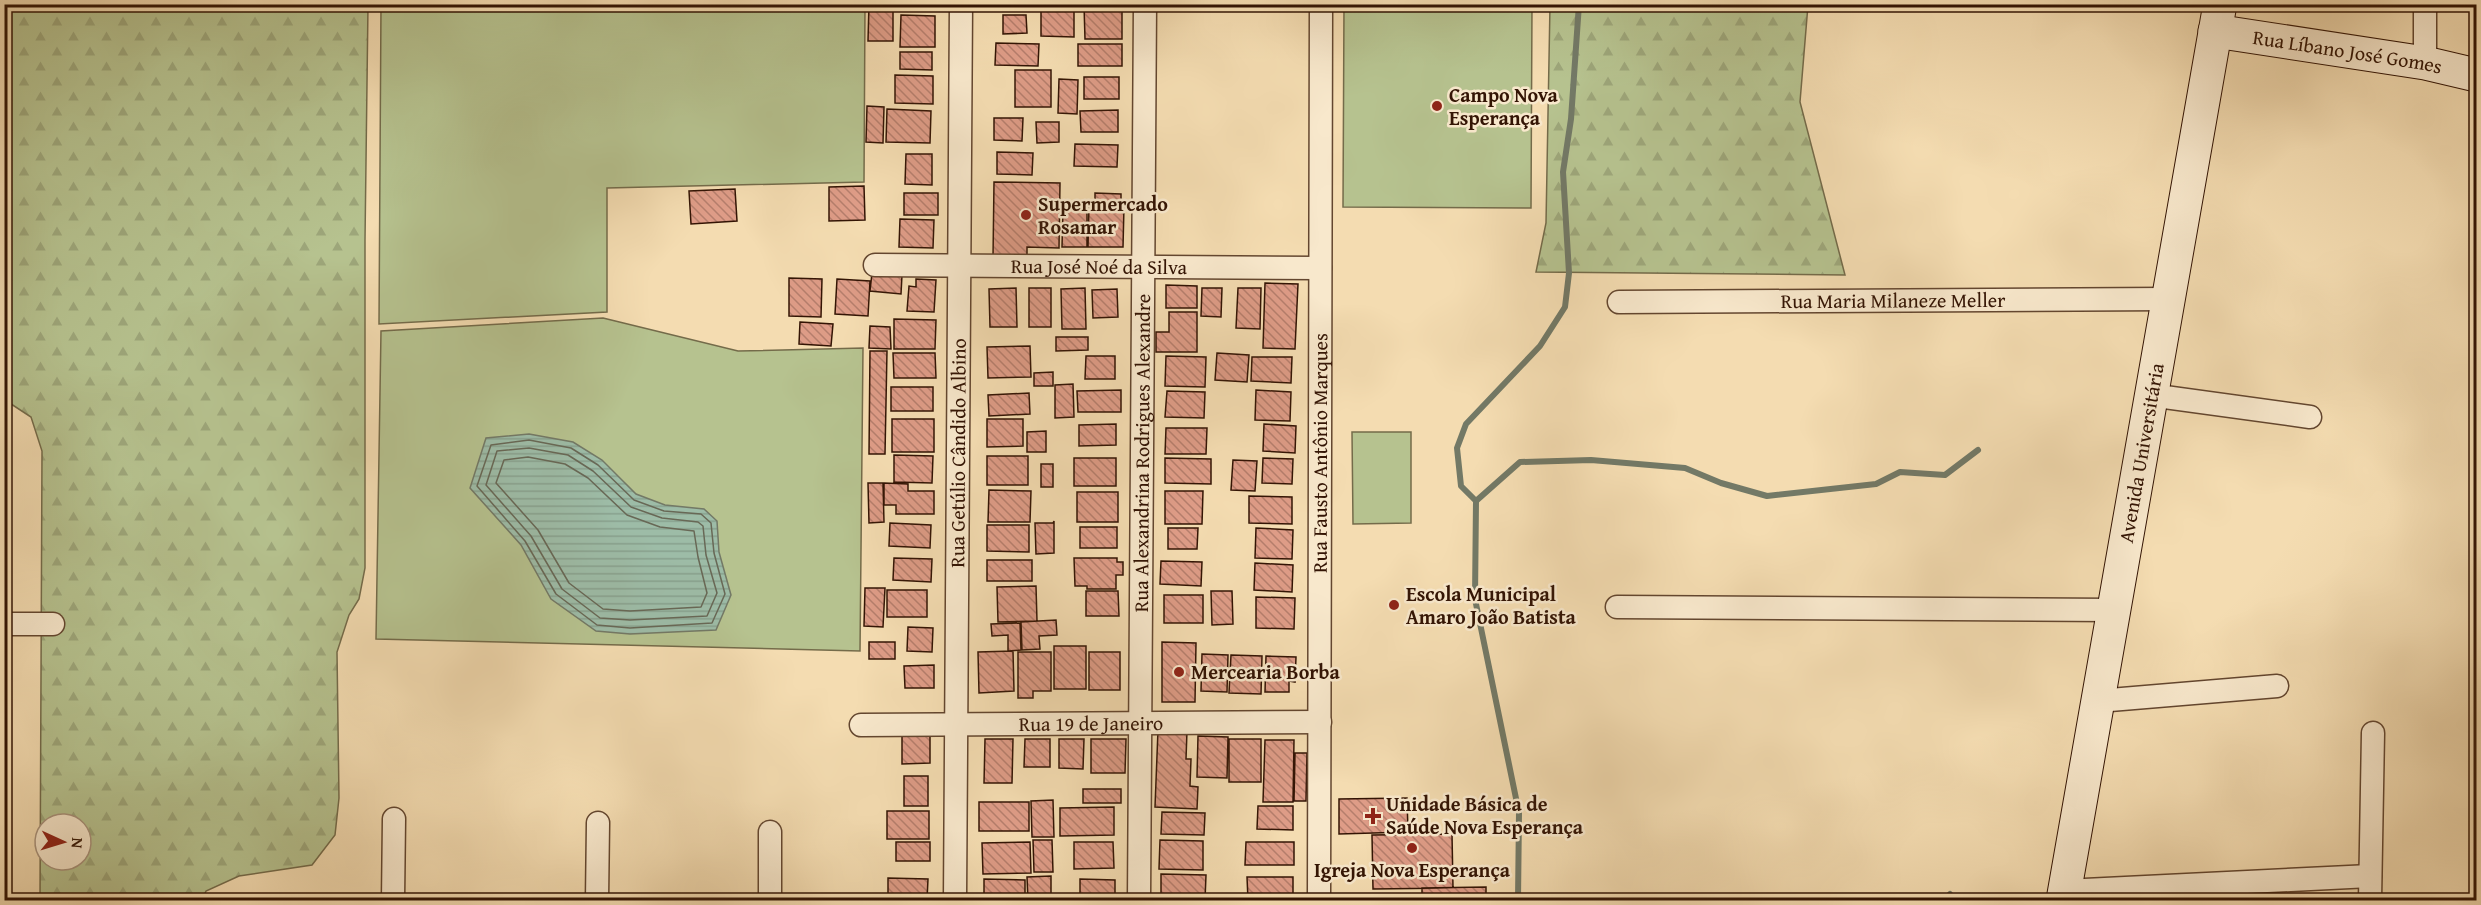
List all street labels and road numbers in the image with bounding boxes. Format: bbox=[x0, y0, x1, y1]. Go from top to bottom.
street label: Rua Líbano José Gomes bbox=[2251, 22, 2445, 81]
street label: Rua José Noé da Silva bbox=[1011, 251, 1188, 281]
street label: Rua Maria Milaneze Meller bbox=[1781, 285, 2005, 315]
street label: Rua Alexandrina Rodrigues Alexandre bbox=[1126, 294, 1157, 612]
street label: Rua Fausto Antônio Marques bbox=[1305, 333, 1334, 573]
street label: Rua Getúlio Cândido Albino bbox=[942, 338, 973, 568]
street label: Avenida Universitária bbox=[2111, 360, 2171, 545]
street label: Rua 19 de Janeiro bbox=[1019, 708, 1163, 738]

